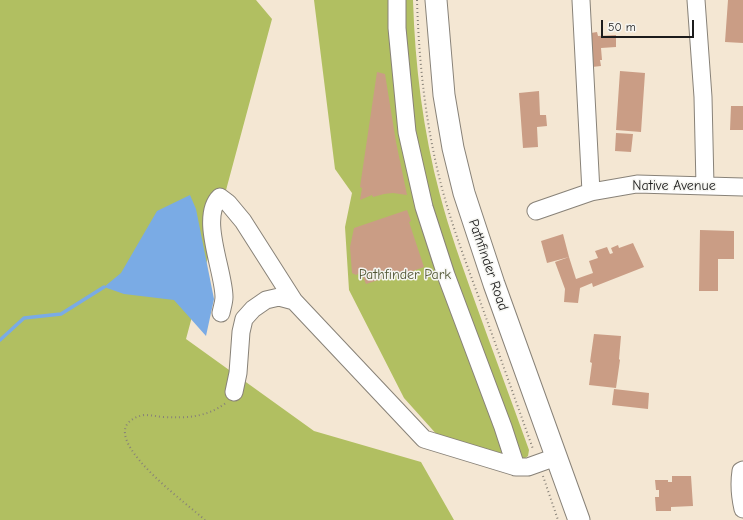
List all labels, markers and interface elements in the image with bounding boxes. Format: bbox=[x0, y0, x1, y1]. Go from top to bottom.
scale bar bbox=[603, 12, 696, 38]
text: 50 m bbox=[608, 20, 636, 34]
street label: Native Avenue bbox=[632, 178, 716, 194]
street label: Pathfinder Road bbox=[464, 217, 512, 313]
park label: Pathfinder Park bbox=[359, 267, 451, 283]

